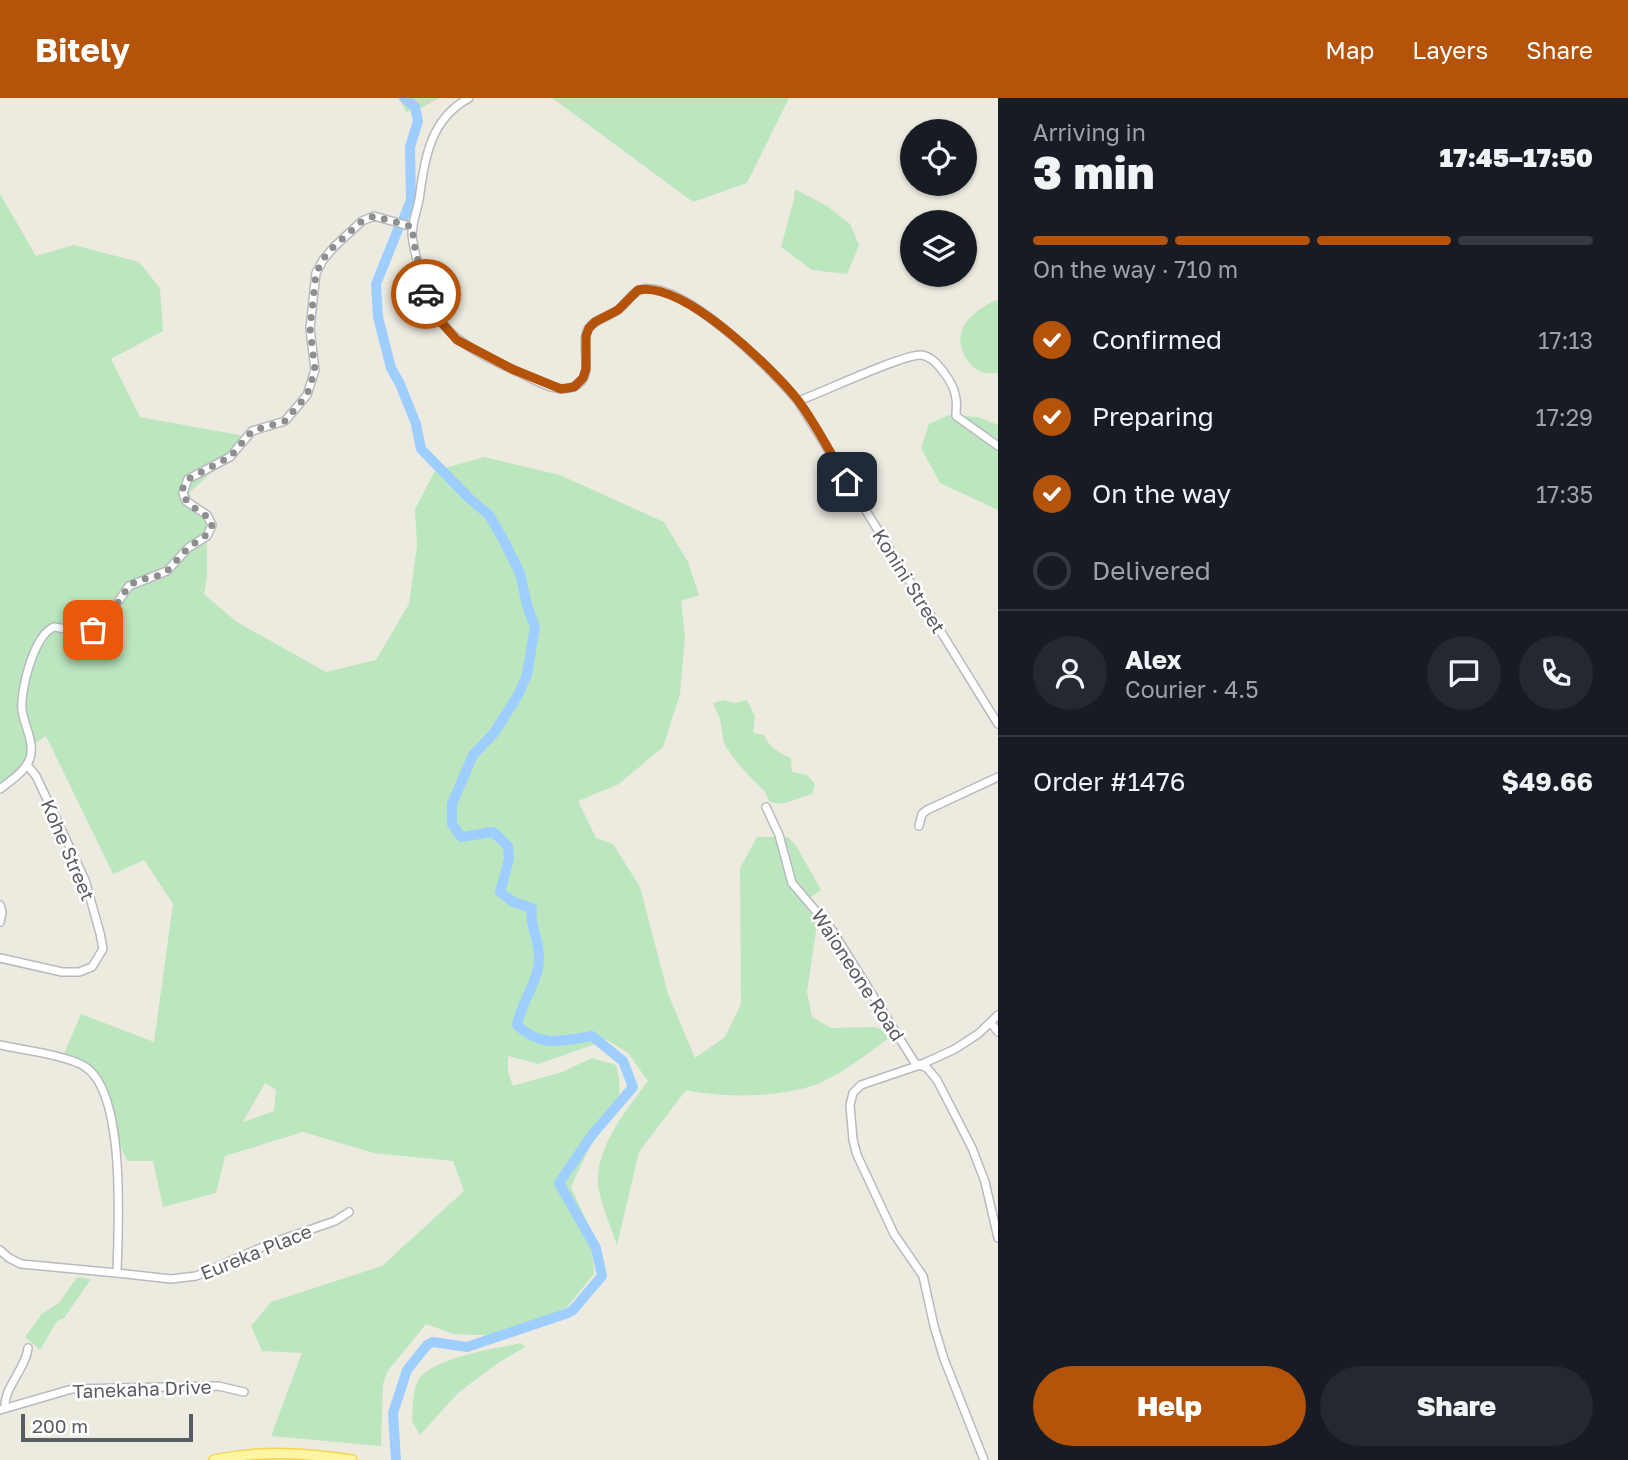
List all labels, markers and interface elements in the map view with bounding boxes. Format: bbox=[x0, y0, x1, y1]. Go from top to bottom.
text: Bitely bbox=[35, 30, 130, 69]
text: Map bbox=[1325, 35, 1374, 64]
text: Layers bbox=[1412, 35, 1488, 64]
text: Share bbox=[1526, 35, 1593, 64]
text: Arriving in bbox=[1033, 118, 1146, 146]
map controls bbox=[900, 119, 977, 287]
button: locate bbox=[900, 119, 977, 196]
text: 17:45–17:50 bbox=[1440, 142, 1593, 173]
text: 3 min bbox=[1033, 144, 1155, 199]
button: layers bbox=[900, 210, 977, 287]
text: On the way · 710 m bbox=[1033, 255, 1238, 283]
courier bbox=[391, 259, 461, 329]
icon: car bbox=[407, 275, 445, 313]
icon: check bbox=[1033, 321, 1071, 359]
text: Confirmed bbox=[1092, 324, 1222, 355]
text: 17:13 bbox=[1538, 326, 1593, 354]
icon: check bbox=[1033, 398, 1071, 436]
text: Preparing bbox=[1092, 401, 1214, 432]
text: 17:29 bbox=[1536, 403, 1593, 431]
pin bbox=[817, 452, 877, 512]
icon: home bbox=[828, 463, 866, 501]
icon: check bbox=[1033, 475, 1071, 513]
text: On the way bbox=[1092, 478, 1231, 509]
text: 17:35 bbox=[1536, 480, 1593, 508]
street label: Konini Street bbox=[868, 524, 951, 637]
text: Delivered bbox=[1092, 555, 1211, 586]
pin bbox=[63, 600, 123, 660]
icon: bag bbox=[74, 611, 112, 649]
button: person bbox=[1033, 636, 1107, 710]
button: chat bbox=[1427, 636, 1501, 710]
button: phone bbox=[1519, 636, 1593, 710]
text: Alex bbox=[1125, 644, 1182, 675]
text: Courier · 4.5 bbox=[1125, 675, 1258, 703]
text: Order #1476 bbox=[1033, 766, 1186, 797]
text: $49.66 bbox=[1501, 766, 1593, 797]
street label: Kohe Street bbox=[37, 796, 100, 904]
street label: Waioneone Road bbox=[807, 904, 910, 1045]
street label: Eureka Place bbox=[197, 1219, 315, 1284]
button: Help bbox=[1033, 1366, 1306, 1446]
button: Share bbox=[1320, 1366, 1593, 1446]
street label: Tanekaha Drive bbox=[72, 1375, 212, 1402]
scale bar bbox=[21, 1411, 192, 1443]
text: 200 m bbox=[32, 1414, 88, 1437]

